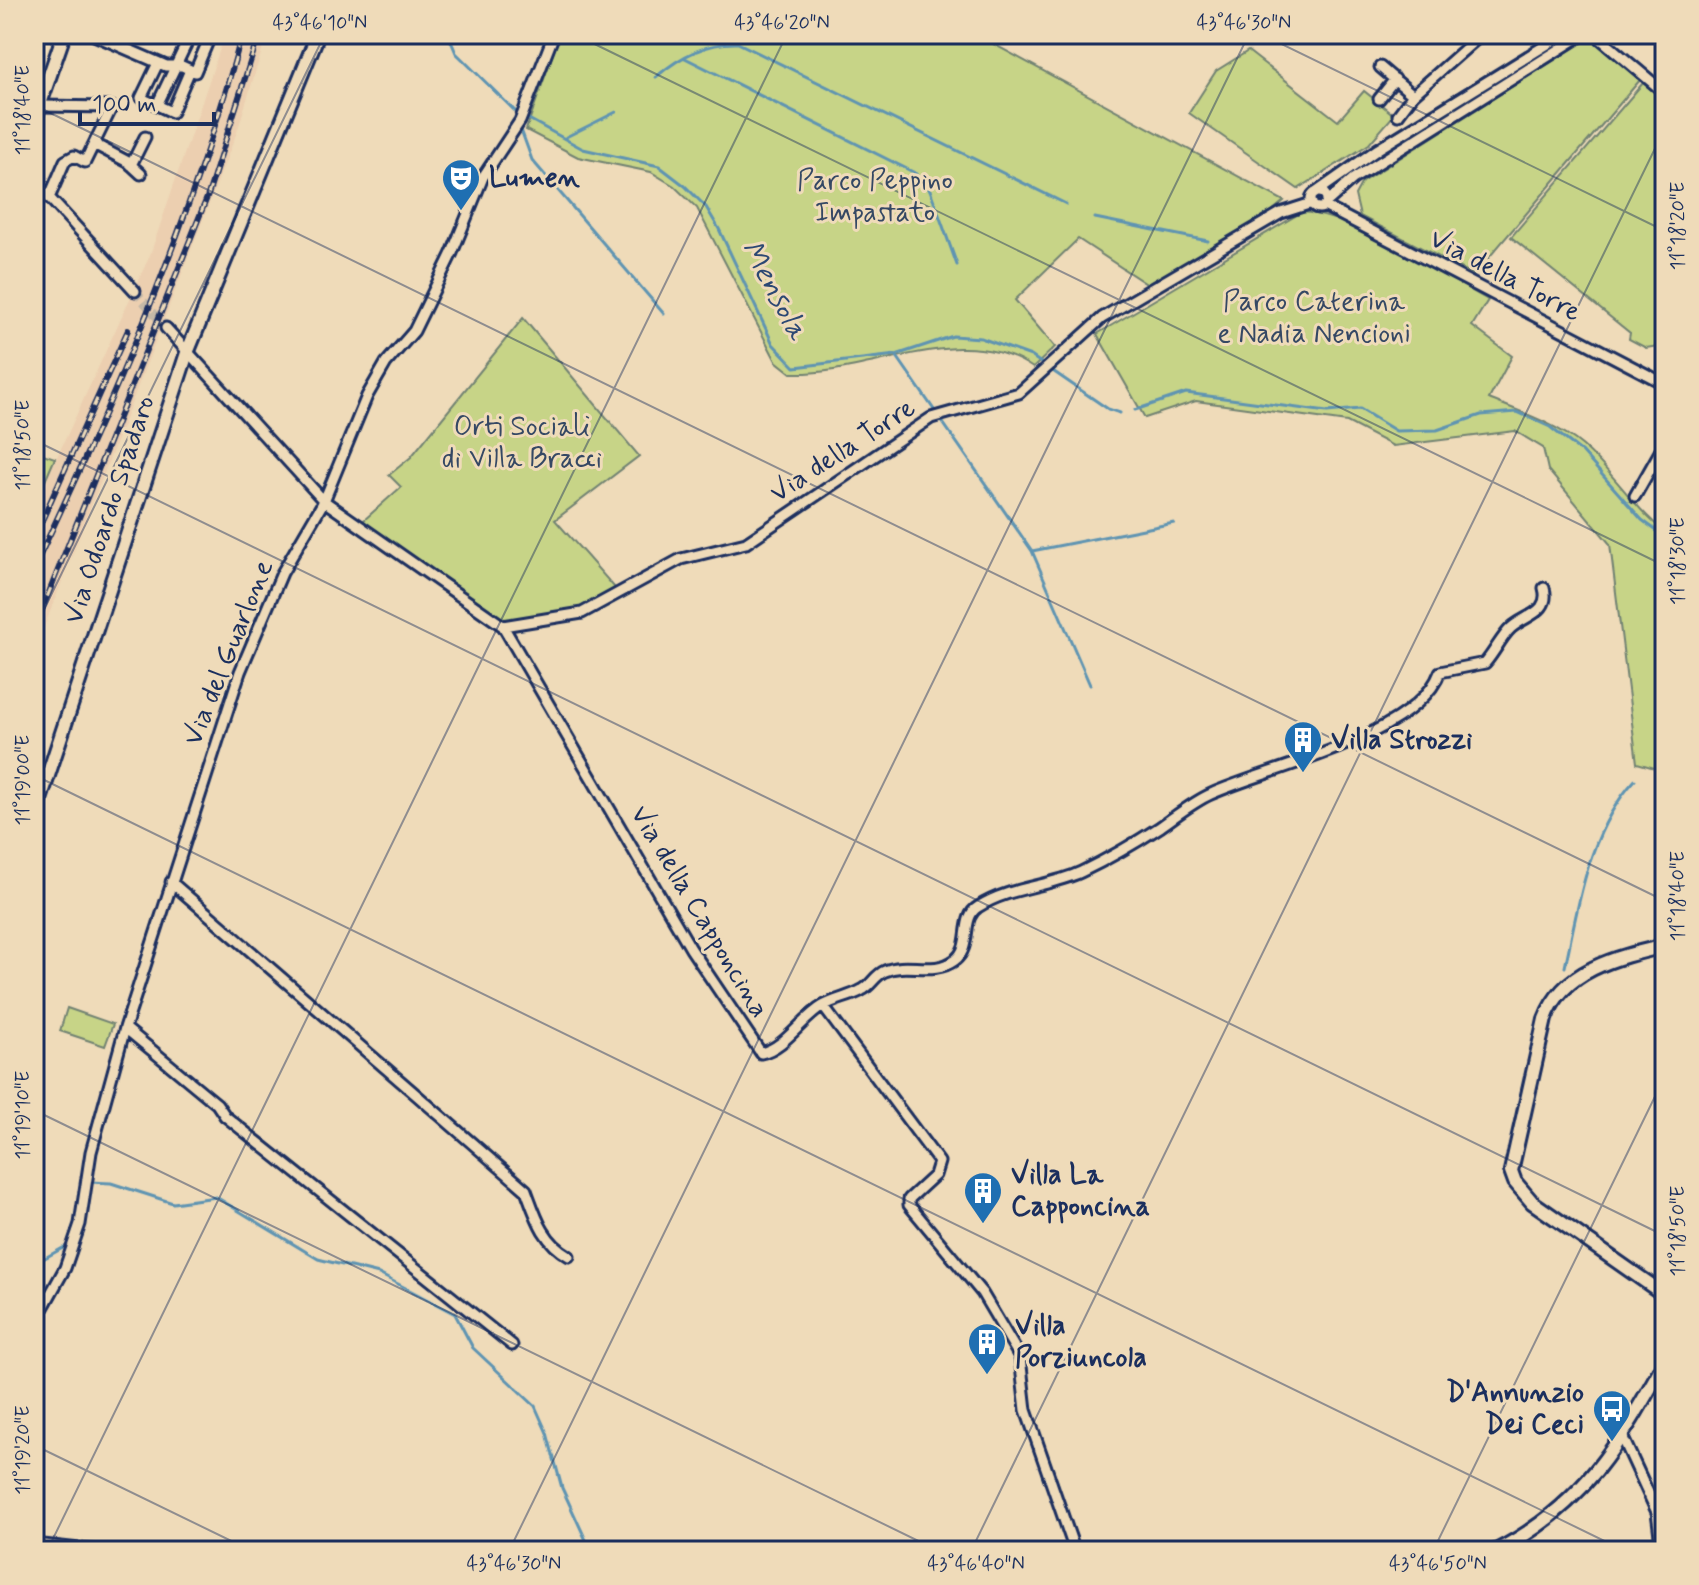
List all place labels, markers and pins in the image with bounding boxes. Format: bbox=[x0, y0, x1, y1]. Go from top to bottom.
theatre icon: Lumen bbox=[440, 157, 482, 212]
place label: Lumen bbox=[489, 160, 581, 197]
building icon: Villa Strozzi bbox=[1282, 719, 1324, 774]
place label: Villa Strozzi bbox=[1331, 722, 1472, 759]
place label: Villa La Capponcina bbox=[1011, 1157, 1150, 1226]
building icon: Villa La Capponcina bbox=[962, 1170, 1004, 1225]
place label: Villa Porziuncola bbox=[1015, 1308, 1147, 1377]
building icon: Villa Porziuncola bbox=[966, 1321, 1008, 1376]
place label: D'Annunzio Dei Ceci bbox=[1446, 1375, 1584, 1444]
bus stop icon: D'Annunzio Dei Ceci bbox=[1591, 1388, 1633, 1443]

